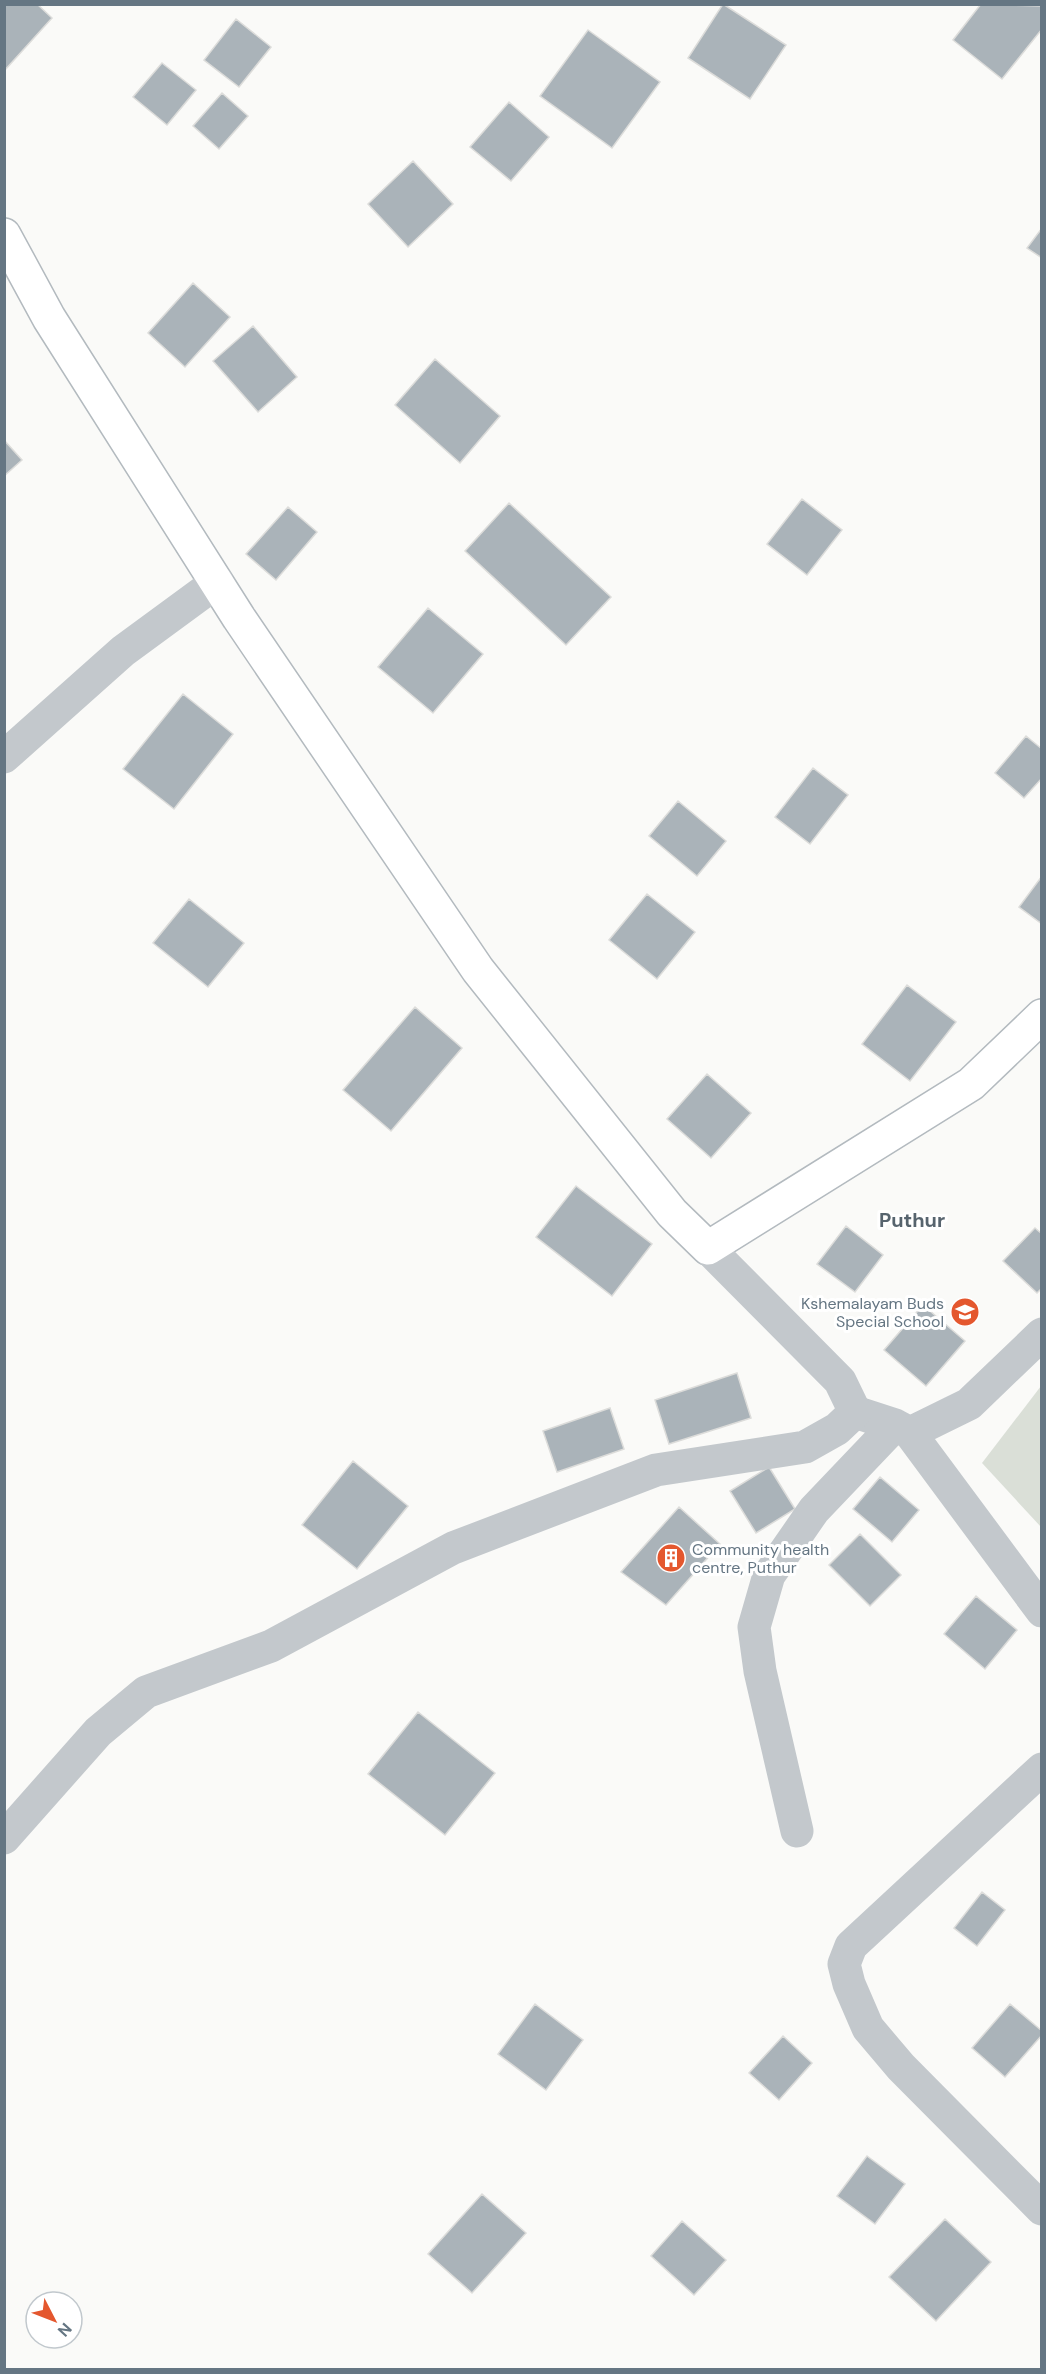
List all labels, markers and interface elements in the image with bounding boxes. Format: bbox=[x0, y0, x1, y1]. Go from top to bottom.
district label: Puthur bbox=[879, 1207, 945, 1233]
place label: Kshemalayam Buds Special School bbox=[801, 1293, 944, 1332]
school or university icon: Kshemalayam Buds Special School bbox=[949, 1296, 981, 1328]
place label: Community health centre, Puthur bbox=[692, 1539, 829, 1578]
building icon: Community health centre, Puthur bbox=[655, 1542, 687, 1574]
north arrow bbox=[24, 2290, 84, 2350]
text: N bbox=[53, 2318, 76, 2341]

